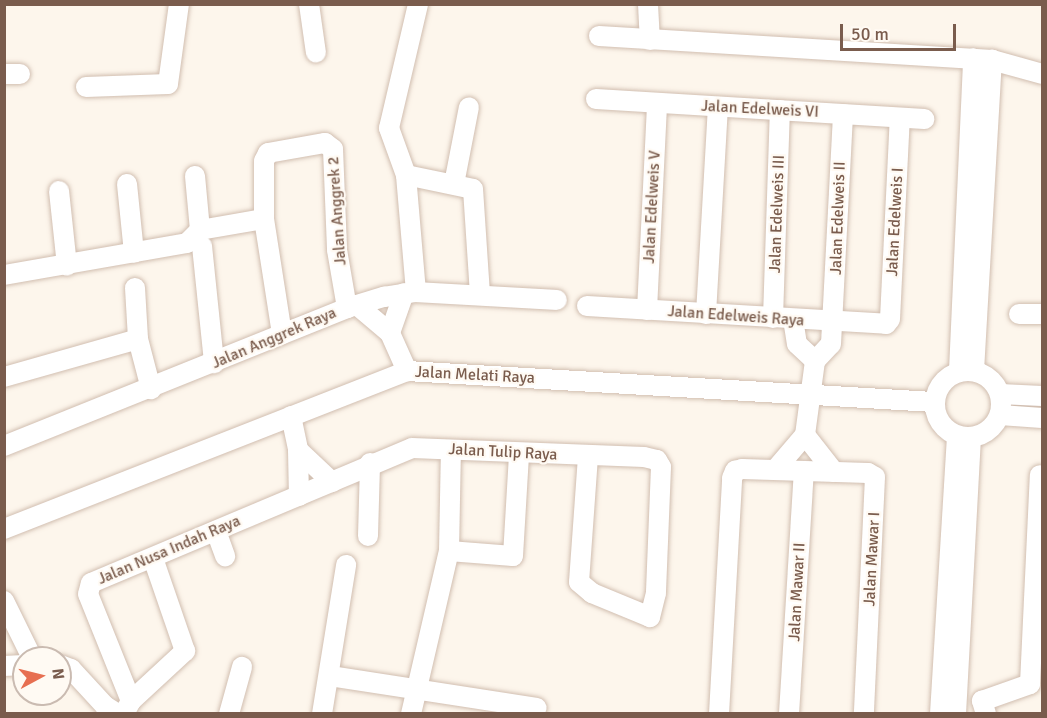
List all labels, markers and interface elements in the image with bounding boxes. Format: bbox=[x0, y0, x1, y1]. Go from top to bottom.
scale bar bbox=[843, 12, 958, 50]
text: 50 m bbox=[851, 23, 889, 45]
street label: Jalan Edelweis VI bbox=[701, 96, 819, 122]
street label: Jalan Edelweis V bbox=[639, 150, 665, 264]
street label: Jalan Edelweis III bbox=[765, 155, 789, 273]
street label: Jalan Anggrek 2 bbox=[324, 156, 350, 266]
street label: Jalan Edelweis II bbox=[826, 161, 850, 275]
street label: Jalan Edelweis I bbox=[883, 167, 907, 277]
street label: Jalan Edelweis Raya bbox=[667, 302, 805, 330]
street label: Jalan Anggrek Raya bbox=[209, 303, 339, 373]
street label: Jalan Melati Raya bbox=[415, 362, 535, 388]
street label: Jalan Tulip Raya bbox=[448, 440, 558, 464]
street label: Jalan Nusa Indah Raya bbox=[95, 511, 243, 589]
street label: Jalan Mawar I bbox=[860, 511, 884, 607]
street label: Jalan Mawar II bbox=[785, 542, 809, 642]
north arrow bbox=[12, 646, 72, 706]
text: N bbox=[47, 667, 68, 681]

